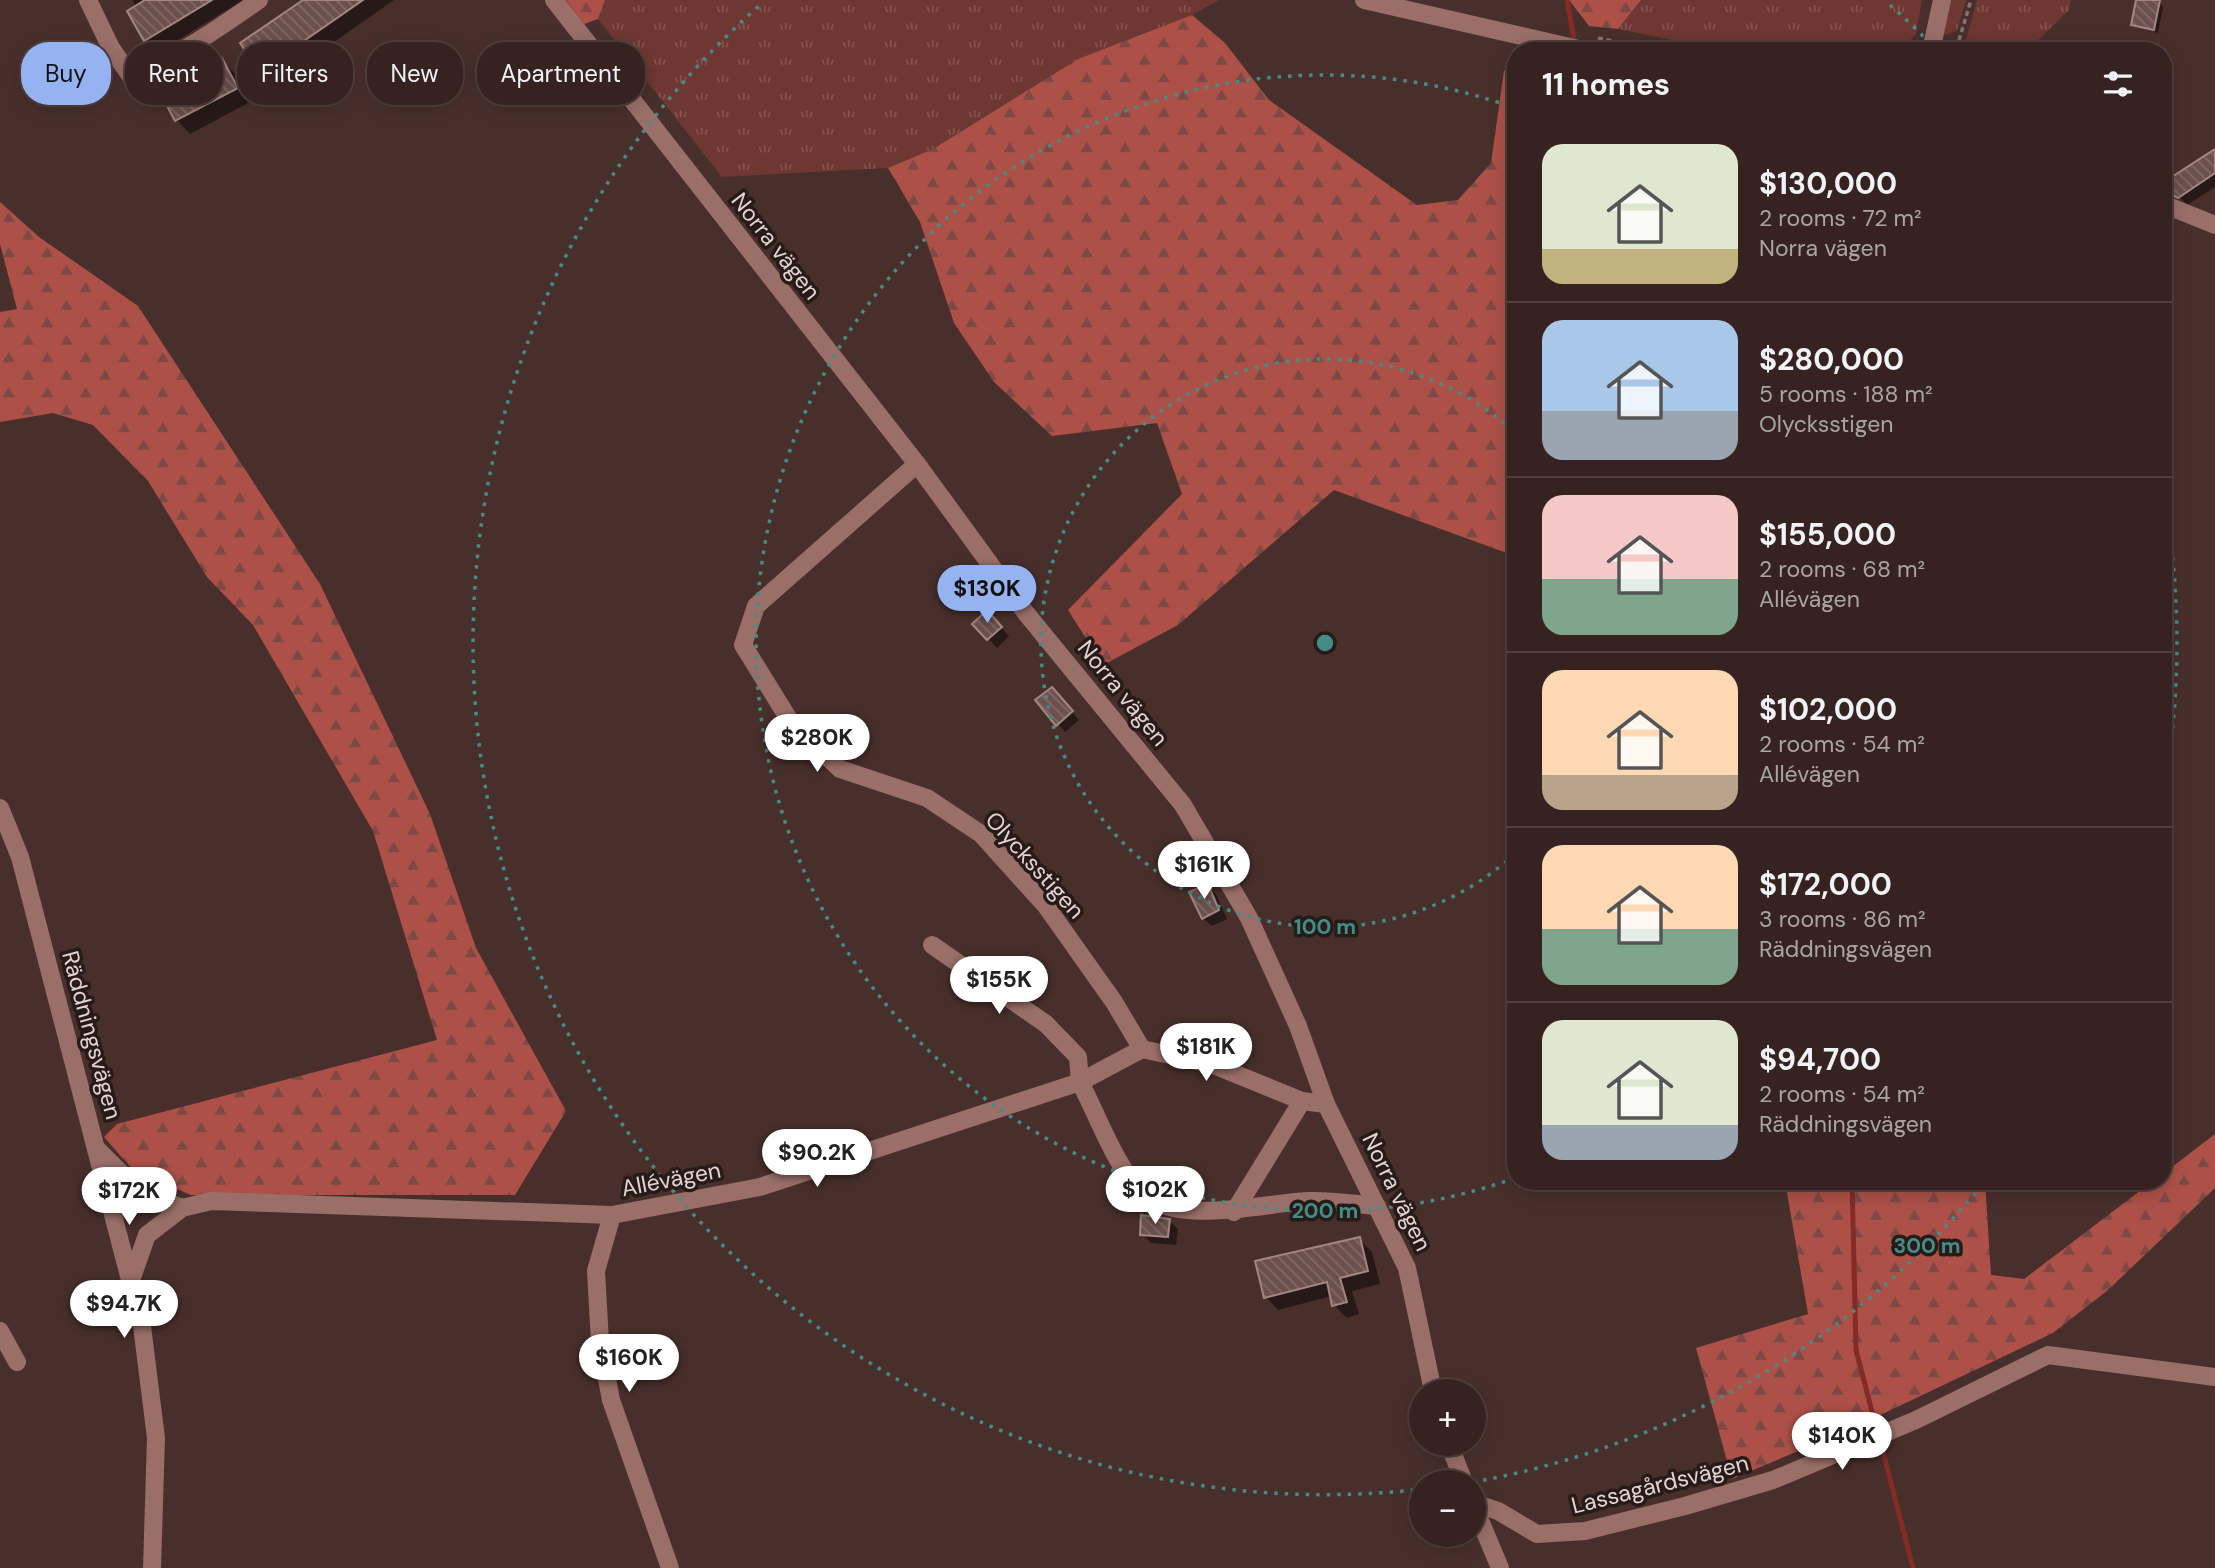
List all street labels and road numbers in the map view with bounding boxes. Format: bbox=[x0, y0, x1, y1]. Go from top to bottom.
street label: Norra vägen bbox=[725, 186, 827, 306]
street label: Norra vägen bbox=[1071, 634, 1175, 752]
street label: Olycksstigen bbox=[979, 805, 1091, 925]
street label: Räddningsvägen bbox=[55, 948, 129, 1122]
street label: Norra vägen bbox=[1355, 1128, 1439, 1256]
street label: Allévägen bbox=[619, 1155, 723, 1203]
street label: Lassagårdsvägen bbox=[1568, 1447, 1752, 1521]

